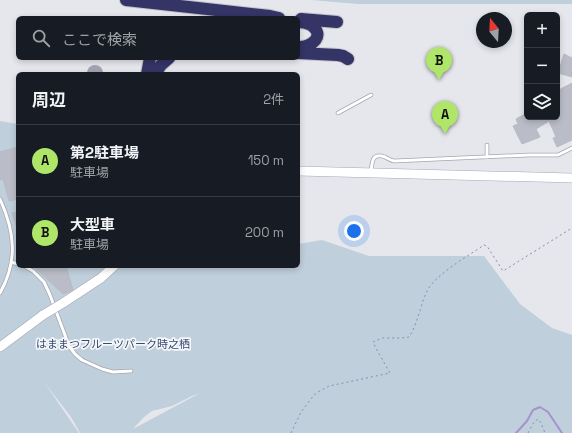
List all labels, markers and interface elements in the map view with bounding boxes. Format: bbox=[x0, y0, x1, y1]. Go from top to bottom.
north arrow bbox=[476, 12, 512, 48]
map controls bbox=[524, 12, 560, 120]
button: + bbox=[524, 12, 560, 48]
search box bbox=[16, 16, 300, 60]
icon: search bbox=[30, 27, 52, 49]
text: ここで検索 bbox=[62, 30, 137, 49]
pin: B bbox=[426, 47, 452, 80]
button: − bbox=[524, 48, 560, 84]
button: layers bbox=[524, 84, 560, 120]
text: 周辺 bbox=[32, 89, 66, 111]
text: 2件 bbox=[263, 91, 284, 108]
pin: A bbox=[432, 101, 458, 134]
text: 第2駐車場 bbox=[70, 143, 139, 162]
text: A bbox=[41, 152, 49, 169]
text: 150 m bbox=[248, 152, 284, 169]
text: 駐車場 bbox=[70, 164, 109, 181]
text: 大型車 bbox=[70, 215, 115, 234]
your location bbox=[344, 221, 364, 241]
text: B bbox=[41, 224, 49, 241]
text: 200 m bbox=[245, 224, 284, 241]
text: 駐車場 bbox=[70, 236, 109, 253]
park label: はままつフルーツパーク時之栖 bbox=[36, 337, 190, 351]

